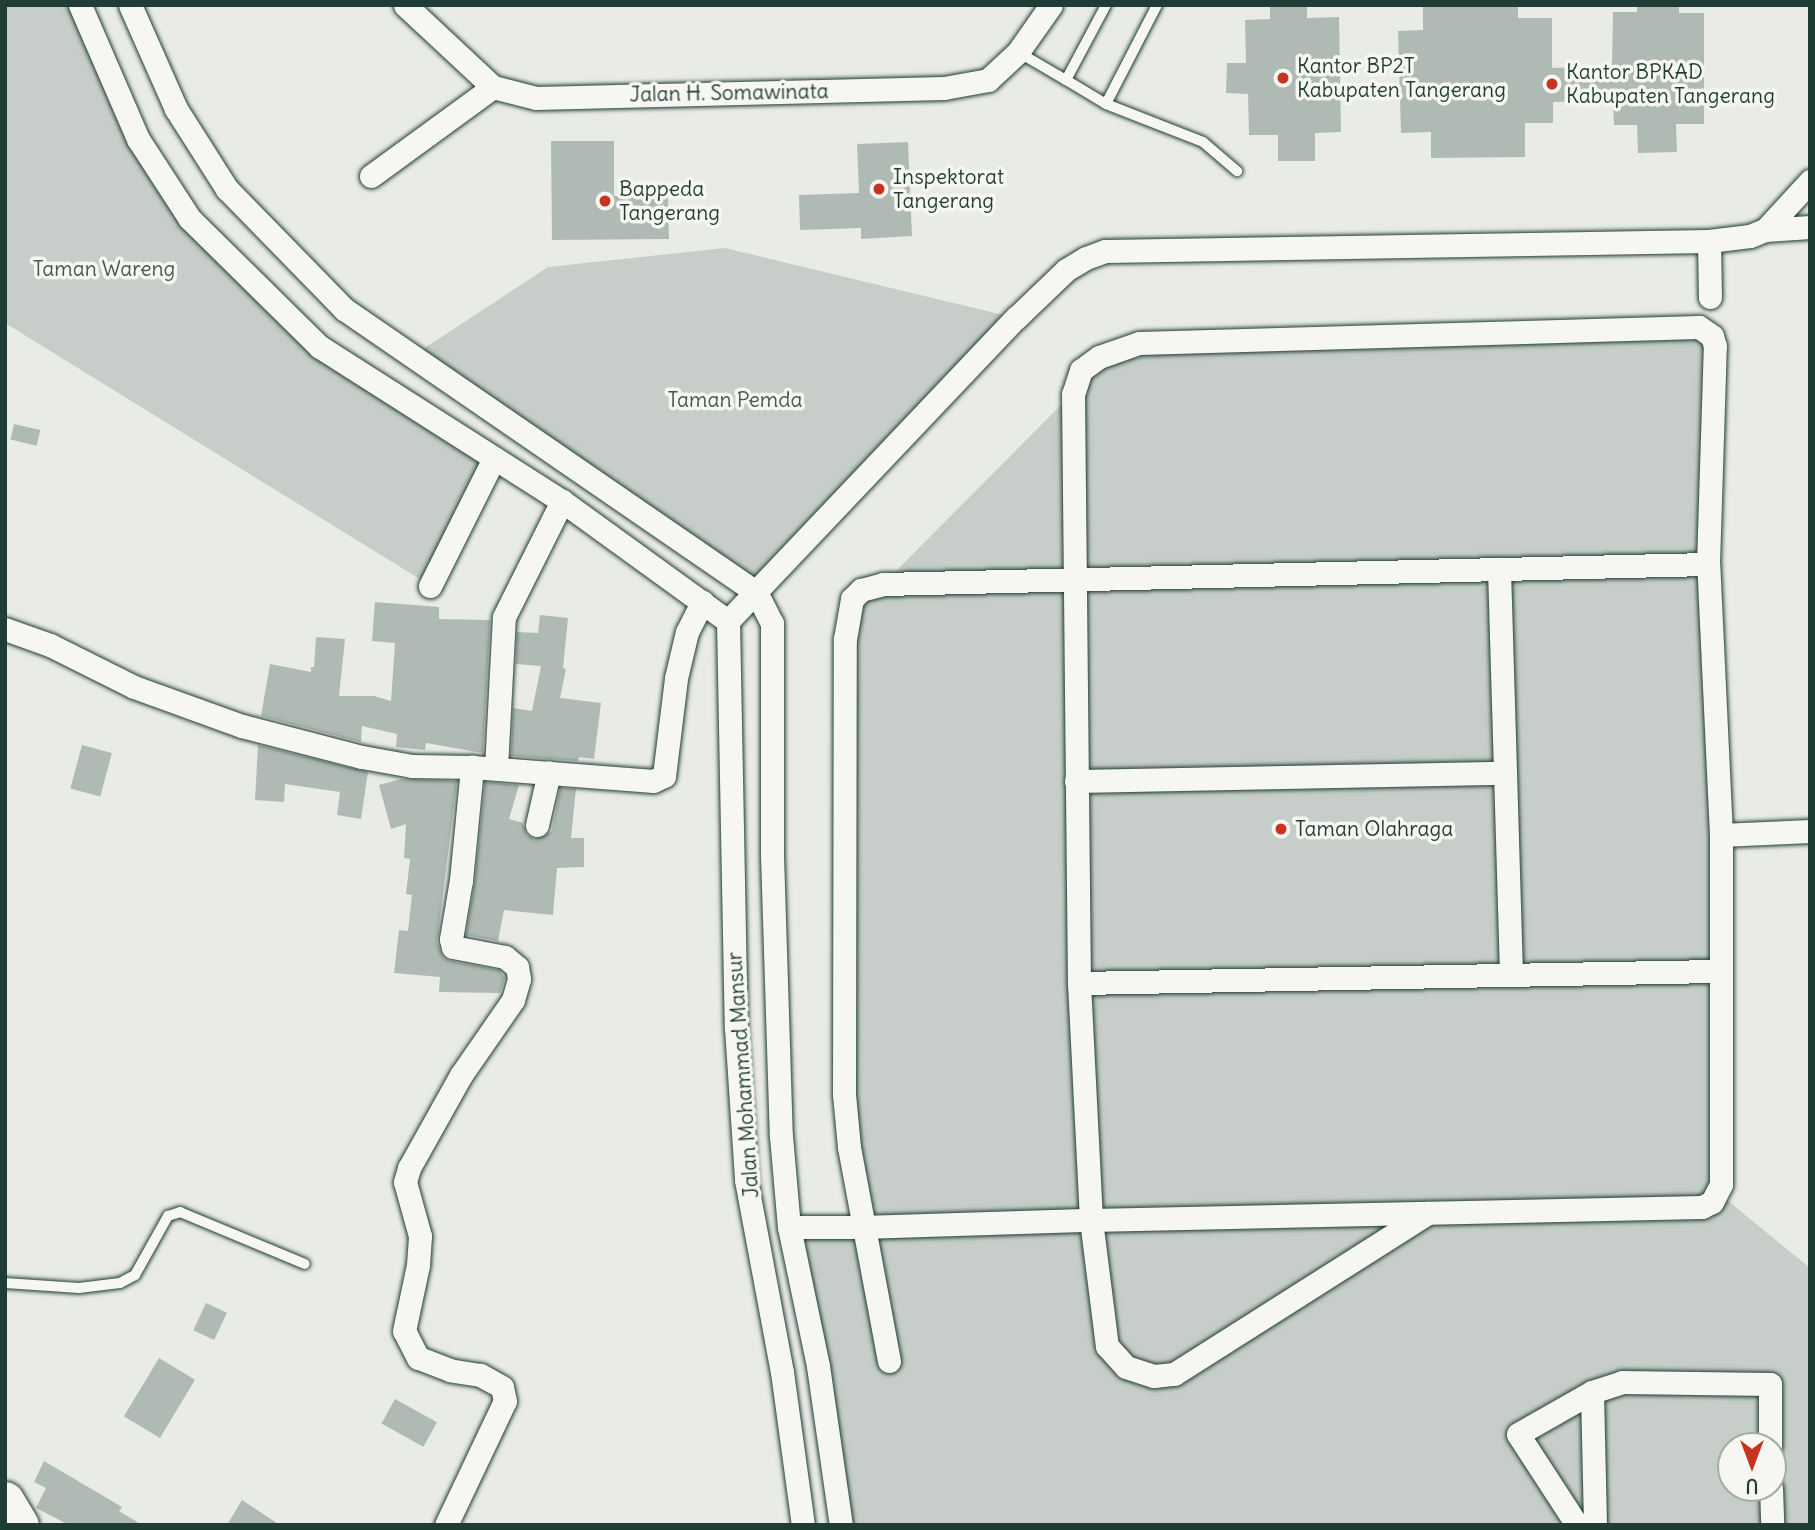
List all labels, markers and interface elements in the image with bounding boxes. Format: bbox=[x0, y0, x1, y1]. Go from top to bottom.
place label: Kantor BP2T Kabupaten Tangerang bbox=[1297, 53, 1506, 103]
place label: Kantor BPKAD Kabupaten Tangerang bbox=[1566, 59, 1775, 109]
marker: Kantor BP2T Kabupaten Tangerang bbox=[1275, 70, 1291, 86]
marker: Kantor BPKAD Kabupaten Tangerang bbox=[1544, 76, 1560, 92]
street label: Jalan H. Somawinata bbox=[629, 79, 829, 107]
place label: Inspektorat Tangerang bbox=[893, 164, 1004, 214]
place label: Bappeda Tangerang bbox=[619, 176, 720, 226]
marker: Inspektorat Tangerang bbox=[871, 181, 887, 197]
marker: Bappeda Tangerang bbox=[597, 193, 613, 209]
park label: Taman Wareng bbox=[33, 256, 175, 282]
park label: Taman Pemda bbox=[667, 387, 803, 413]
place label: Taman Olahraga bbox=[1295, 816, 1453, 842]
marker: Taman Olahraga bbox=[1273, 821, 1289, 837]
street label: Jalan Mohammad Mansur bbox=[722, 951, 764, 1199]
north arrow bbox=[1717, 1432, 1787, 1502]
text: U bbox=[1746, 1474, 1759, 1498]

